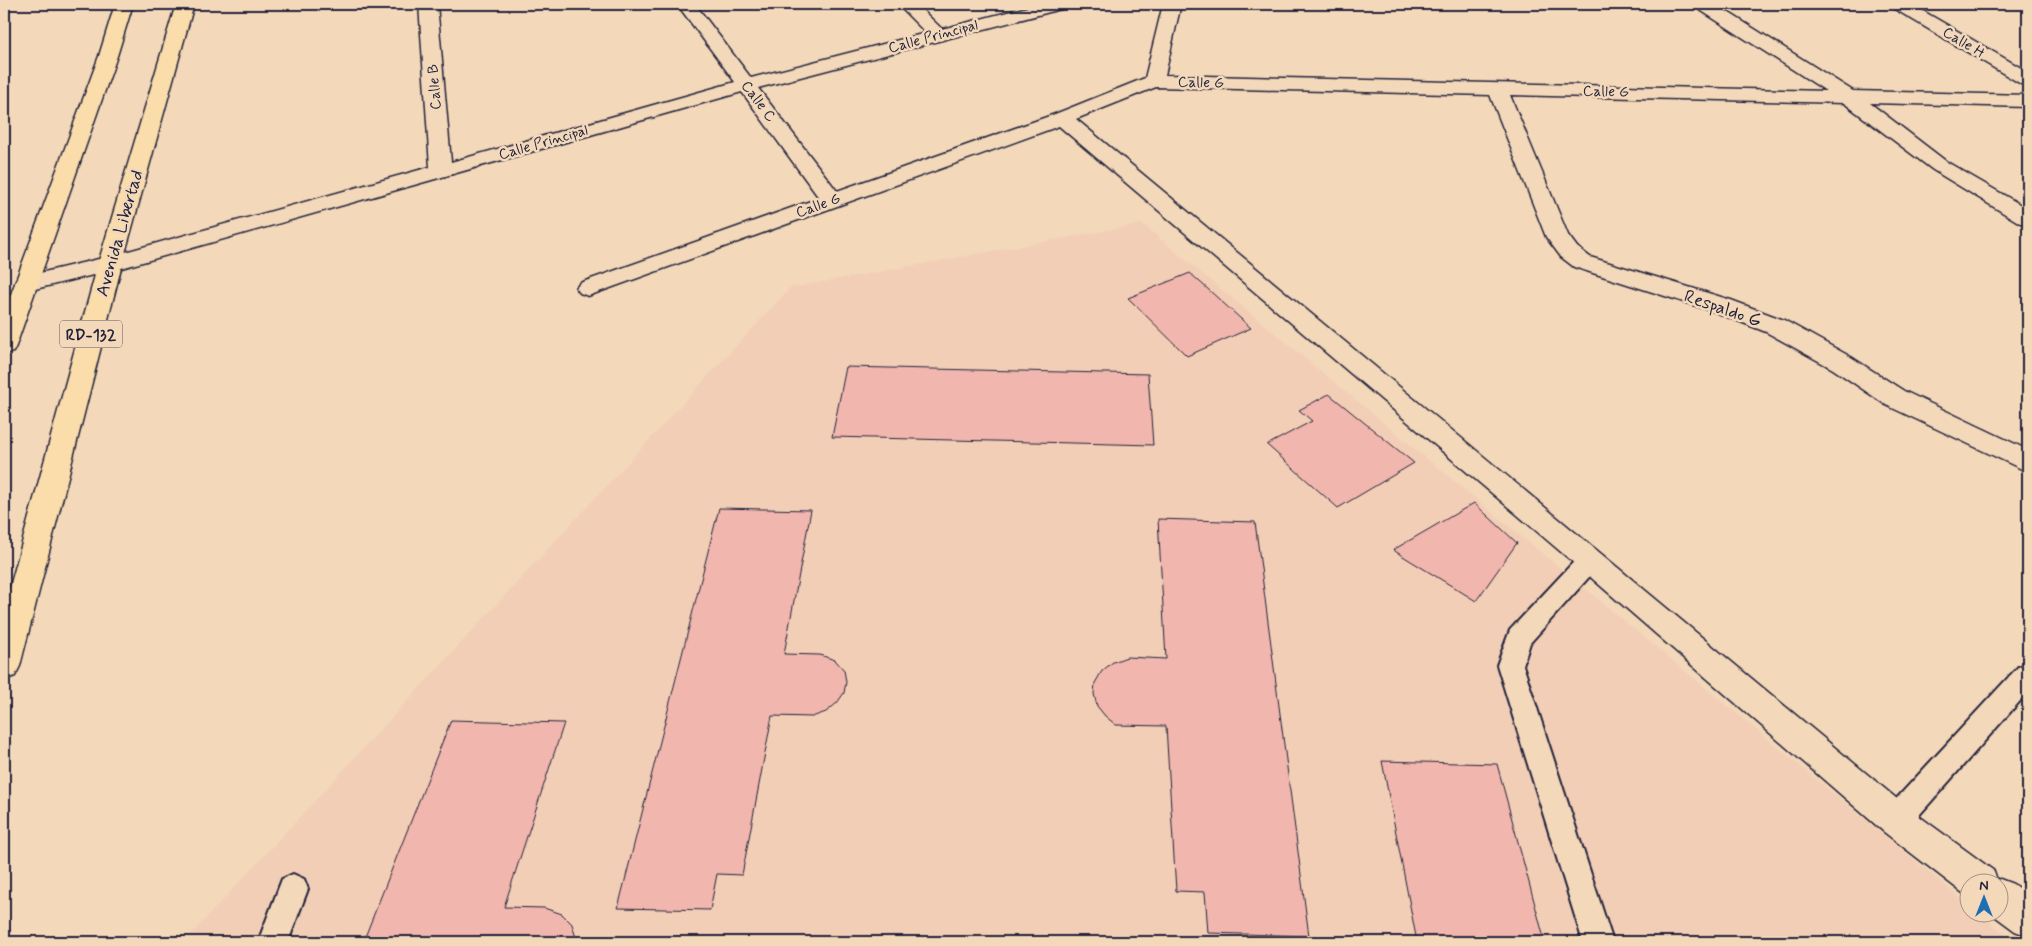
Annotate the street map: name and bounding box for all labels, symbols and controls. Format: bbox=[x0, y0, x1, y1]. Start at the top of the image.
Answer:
street label: Calle Principal bbox=[886, 15, 980, 59]
street label: Calle H bbox=[1939, 22, 1989, 63]
street label: Calle B bbox=[423, 63, 447, 110]
street label: Calle G bbox=[1178, 73, 1224, 93]
street label: Calle C bbox=[736, 77, 781, 127]
street label: Calle G bbox=[1583, 82, 1629, 102]
street label: Calle Principal bbox=[496, 121, 590, 165]
street label: Avenida Libertad bbox=[90, 167, 149, 299]
street label: Calle G bbox=[793, 189, 844, 223]
street label: Respaldo G bbox=[1681, 285, 1765, 333]
road number: RD-132 bbox=[60, 320, 122, 348]
north arrow bbox=[1960, 874, 2010, 924]
text: N bbox=[1979, 877, 1989, 895]

